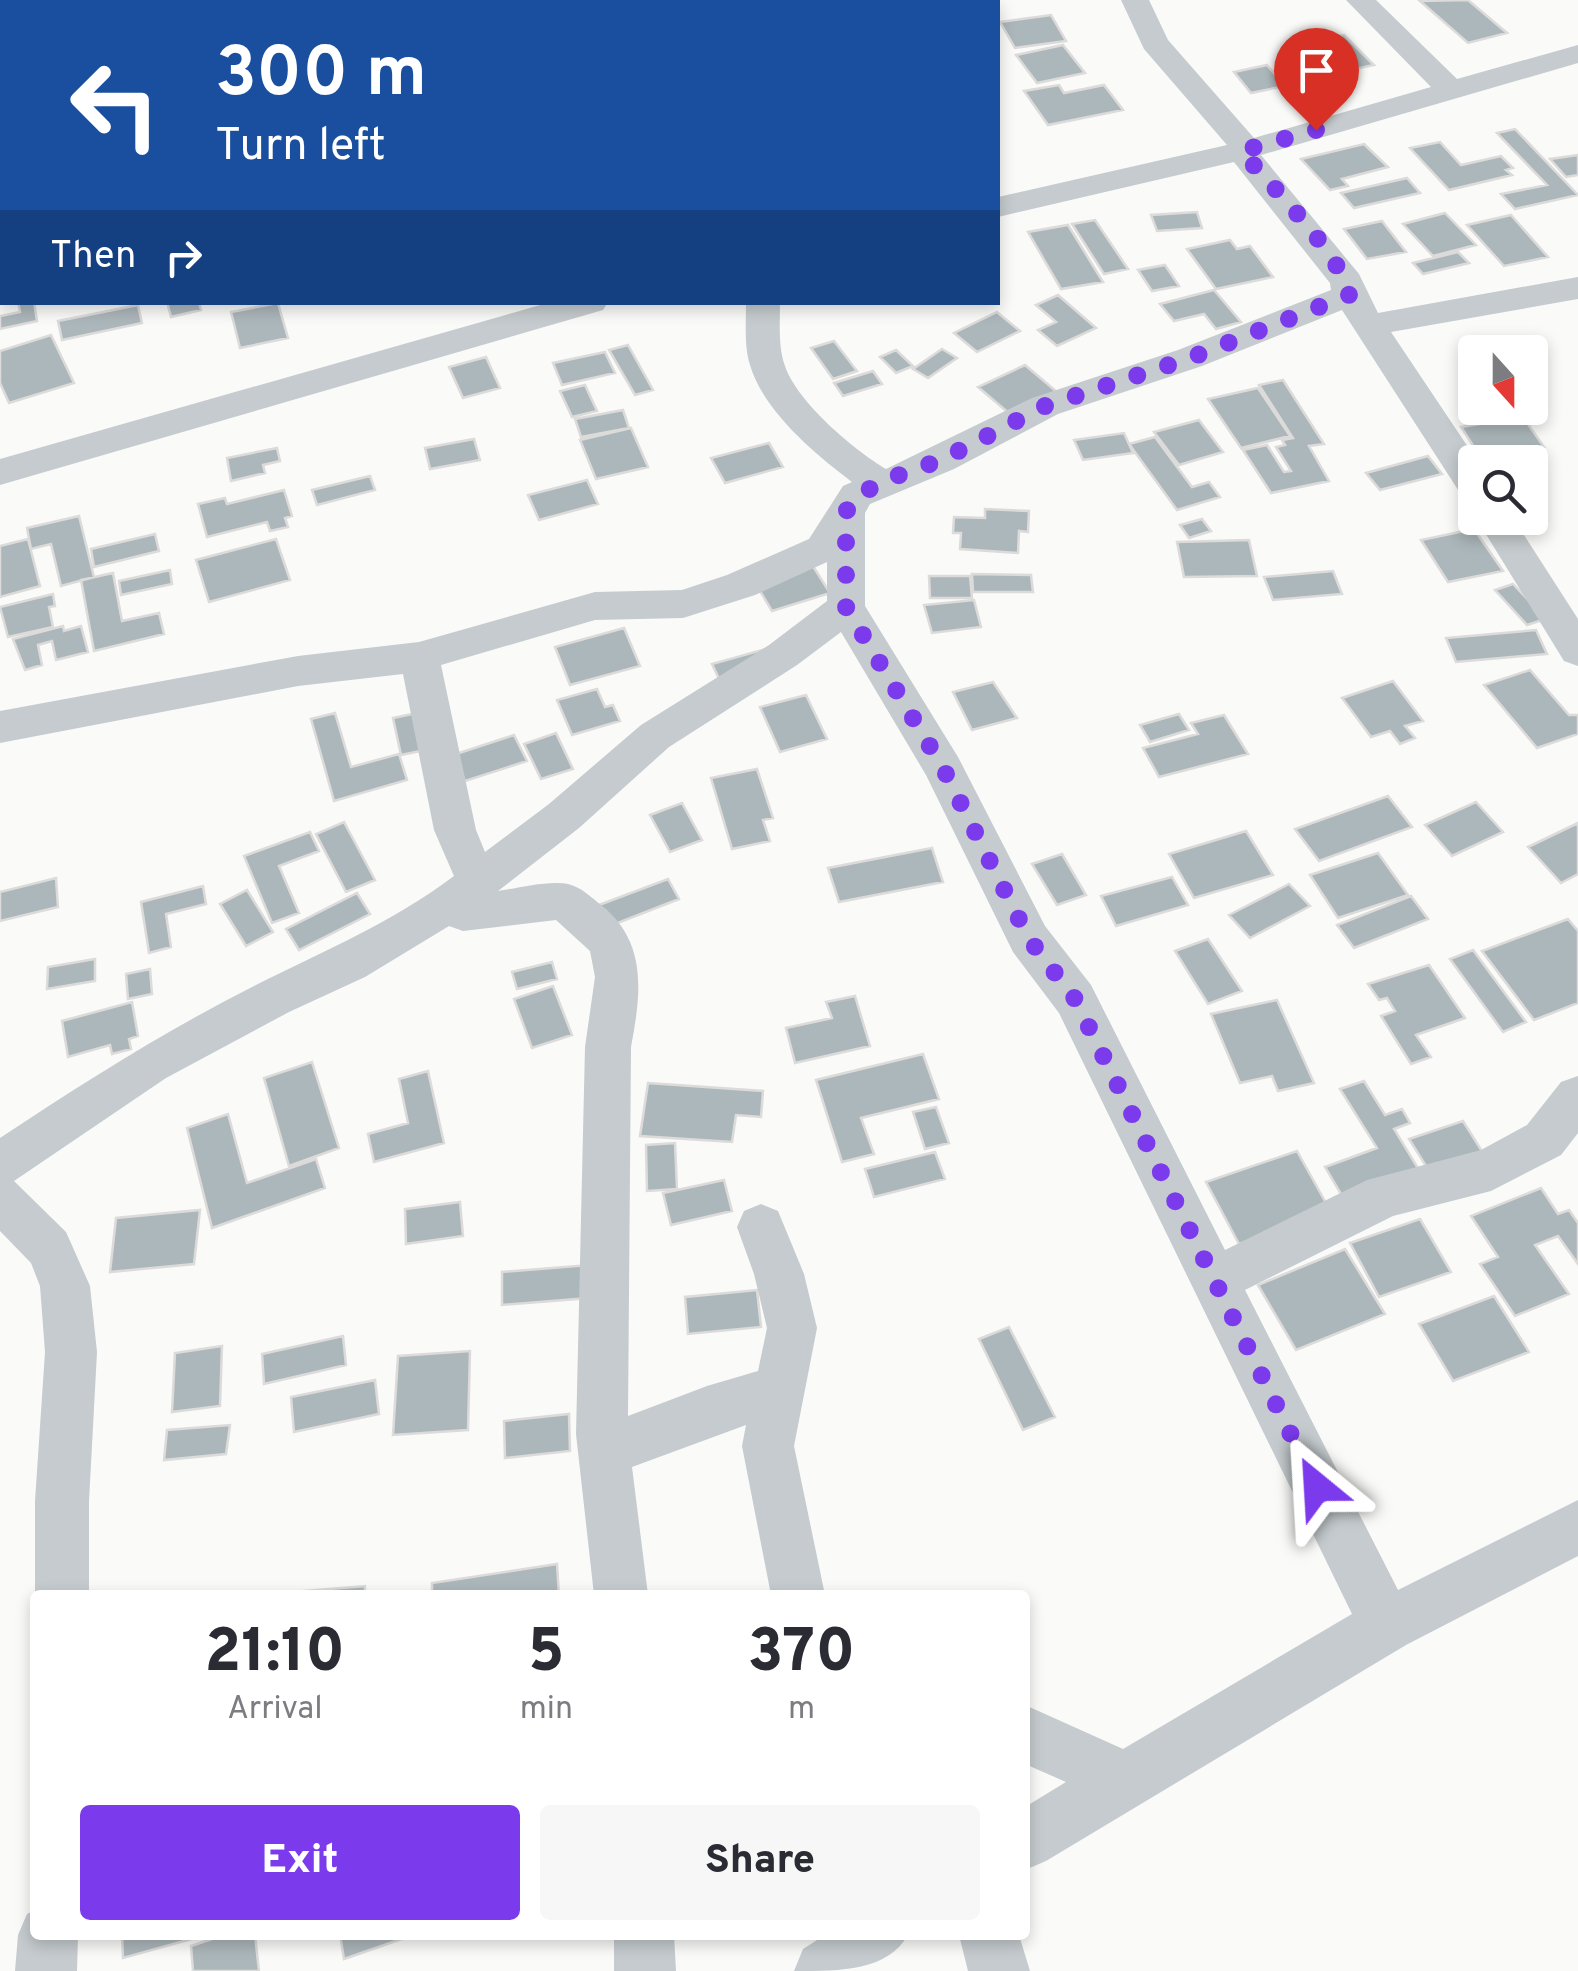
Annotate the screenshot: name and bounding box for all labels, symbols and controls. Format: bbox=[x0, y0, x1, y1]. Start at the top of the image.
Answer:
pin bbox=[1274, 28, 1359, 131]
text: 300 m bbox=[215, 32, 427, 121]
icon: left bbox=[50, 40, 180, 170]
icon: arrive bbox=[1289, 43, 1344, 98]
text: Turn left bbox=[215, 119, 386, 176]
icon: right bbox=[156, 230, 211, 285]
text: Then bbox=[50, 233, 136, 282]
north arrow bbox=[1458, 335, 1548, 425]
map controls bbox=[1458, 335, 1548, 535]
button: search bbox=[1458, 445, 1548, 535]
position arrow bbox=[1265, 1435, 1369, 1539]
text: 21:10 bbox=[205, 1617, 345, 1693]
text: 5 bbox=[528, 1617, 565, 1693]
text: 370 bbox=[748, 1617, 855, 1693]
text: Arrival bbox=[227, 1690, 323, 1730]
text: min bbox=[520, 1690, 573, 1730]
text: m bbox=[788, 1690, 815, 1730]
button: Exit bbox=[80, 1805, 520, 1920]
button: Share bbox=[540, 1805, 980, 1920]

